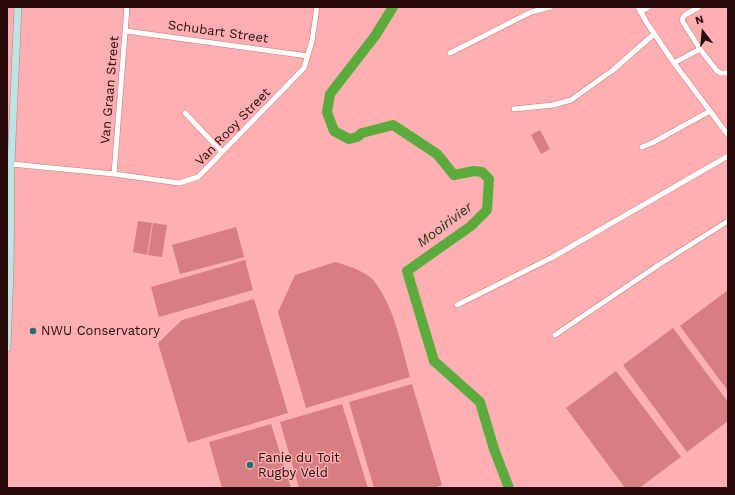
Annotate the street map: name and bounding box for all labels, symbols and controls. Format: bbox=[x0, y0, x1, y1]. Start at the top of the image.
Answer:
north arrow bbox=[683, 12, 723, 52]
text: N bbox=[694, 13, 705, 27]
street label: Schubart Street bbox=[167, 17, 269, 47]
street label: Van Graan Street bbox=[98, 35, 122, 145]
street label: Van Rooy Street bbox=[192, 85, 274, 169]
water label: Mooirivier bbox=[414, 199, 476, 251]
place label: NWU Conservatory bbox=[41, 323, 160, 339]
marker: NWU Conservatory bbox=[28, 326, 38, 336]
place label: Fanie du Toit Rugby Veld bbox=[258, 450, 340, 481]
marker: Fanie du Toit Rugby Veld bbox=[245, 460, 255, 470]

